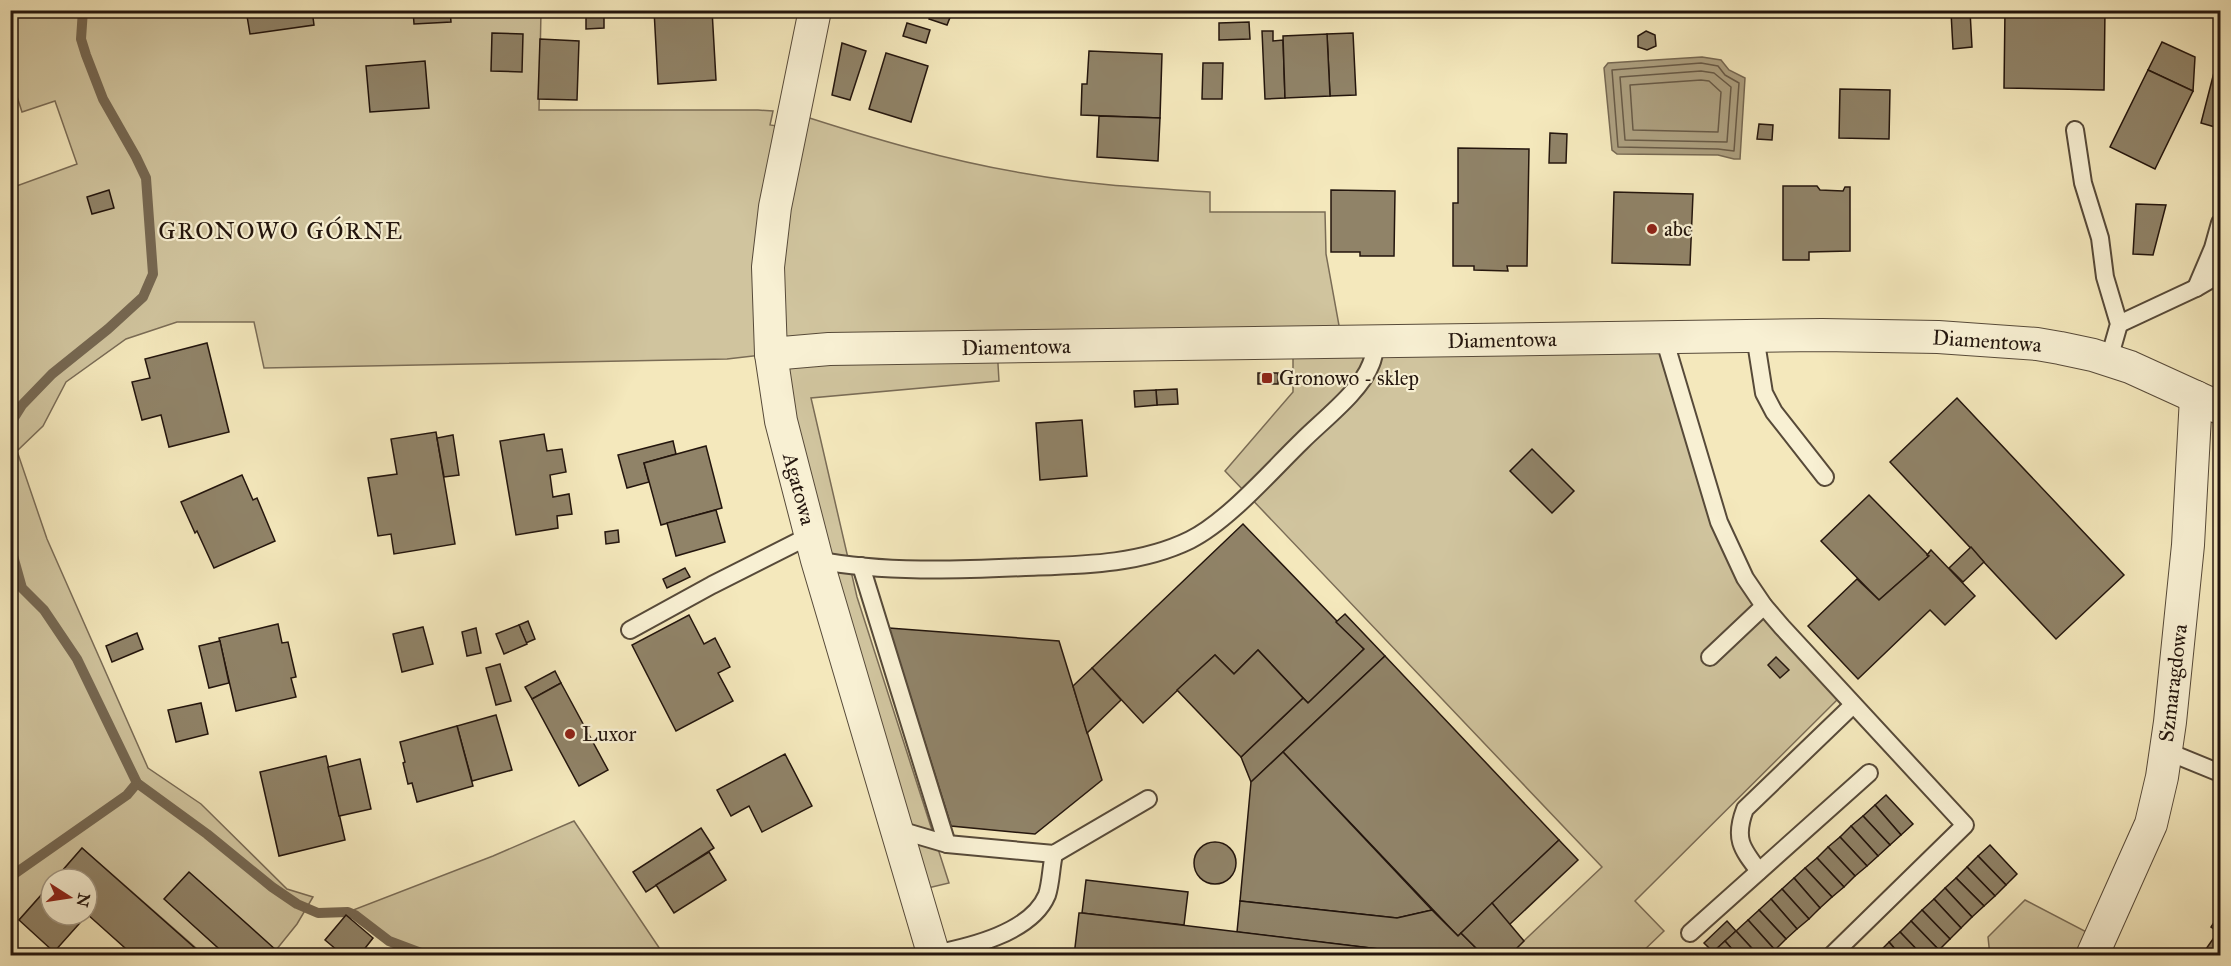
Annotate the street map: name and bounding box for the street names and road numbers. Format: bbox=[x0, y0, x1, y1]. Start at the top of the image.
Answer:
street label: Diamentowa bbox=[1931, 324, 2043, 358]
street label: Diamentowa bbox=[1447, 326, 1557, 354]
street label: Diamentowa bbox=[961, 333, 1071, 361]
street label: Agatowa bbox=[777, 449, 821, 528]
street label: Szmaragdowa bbox=[2153, 622, 2193, 743]

